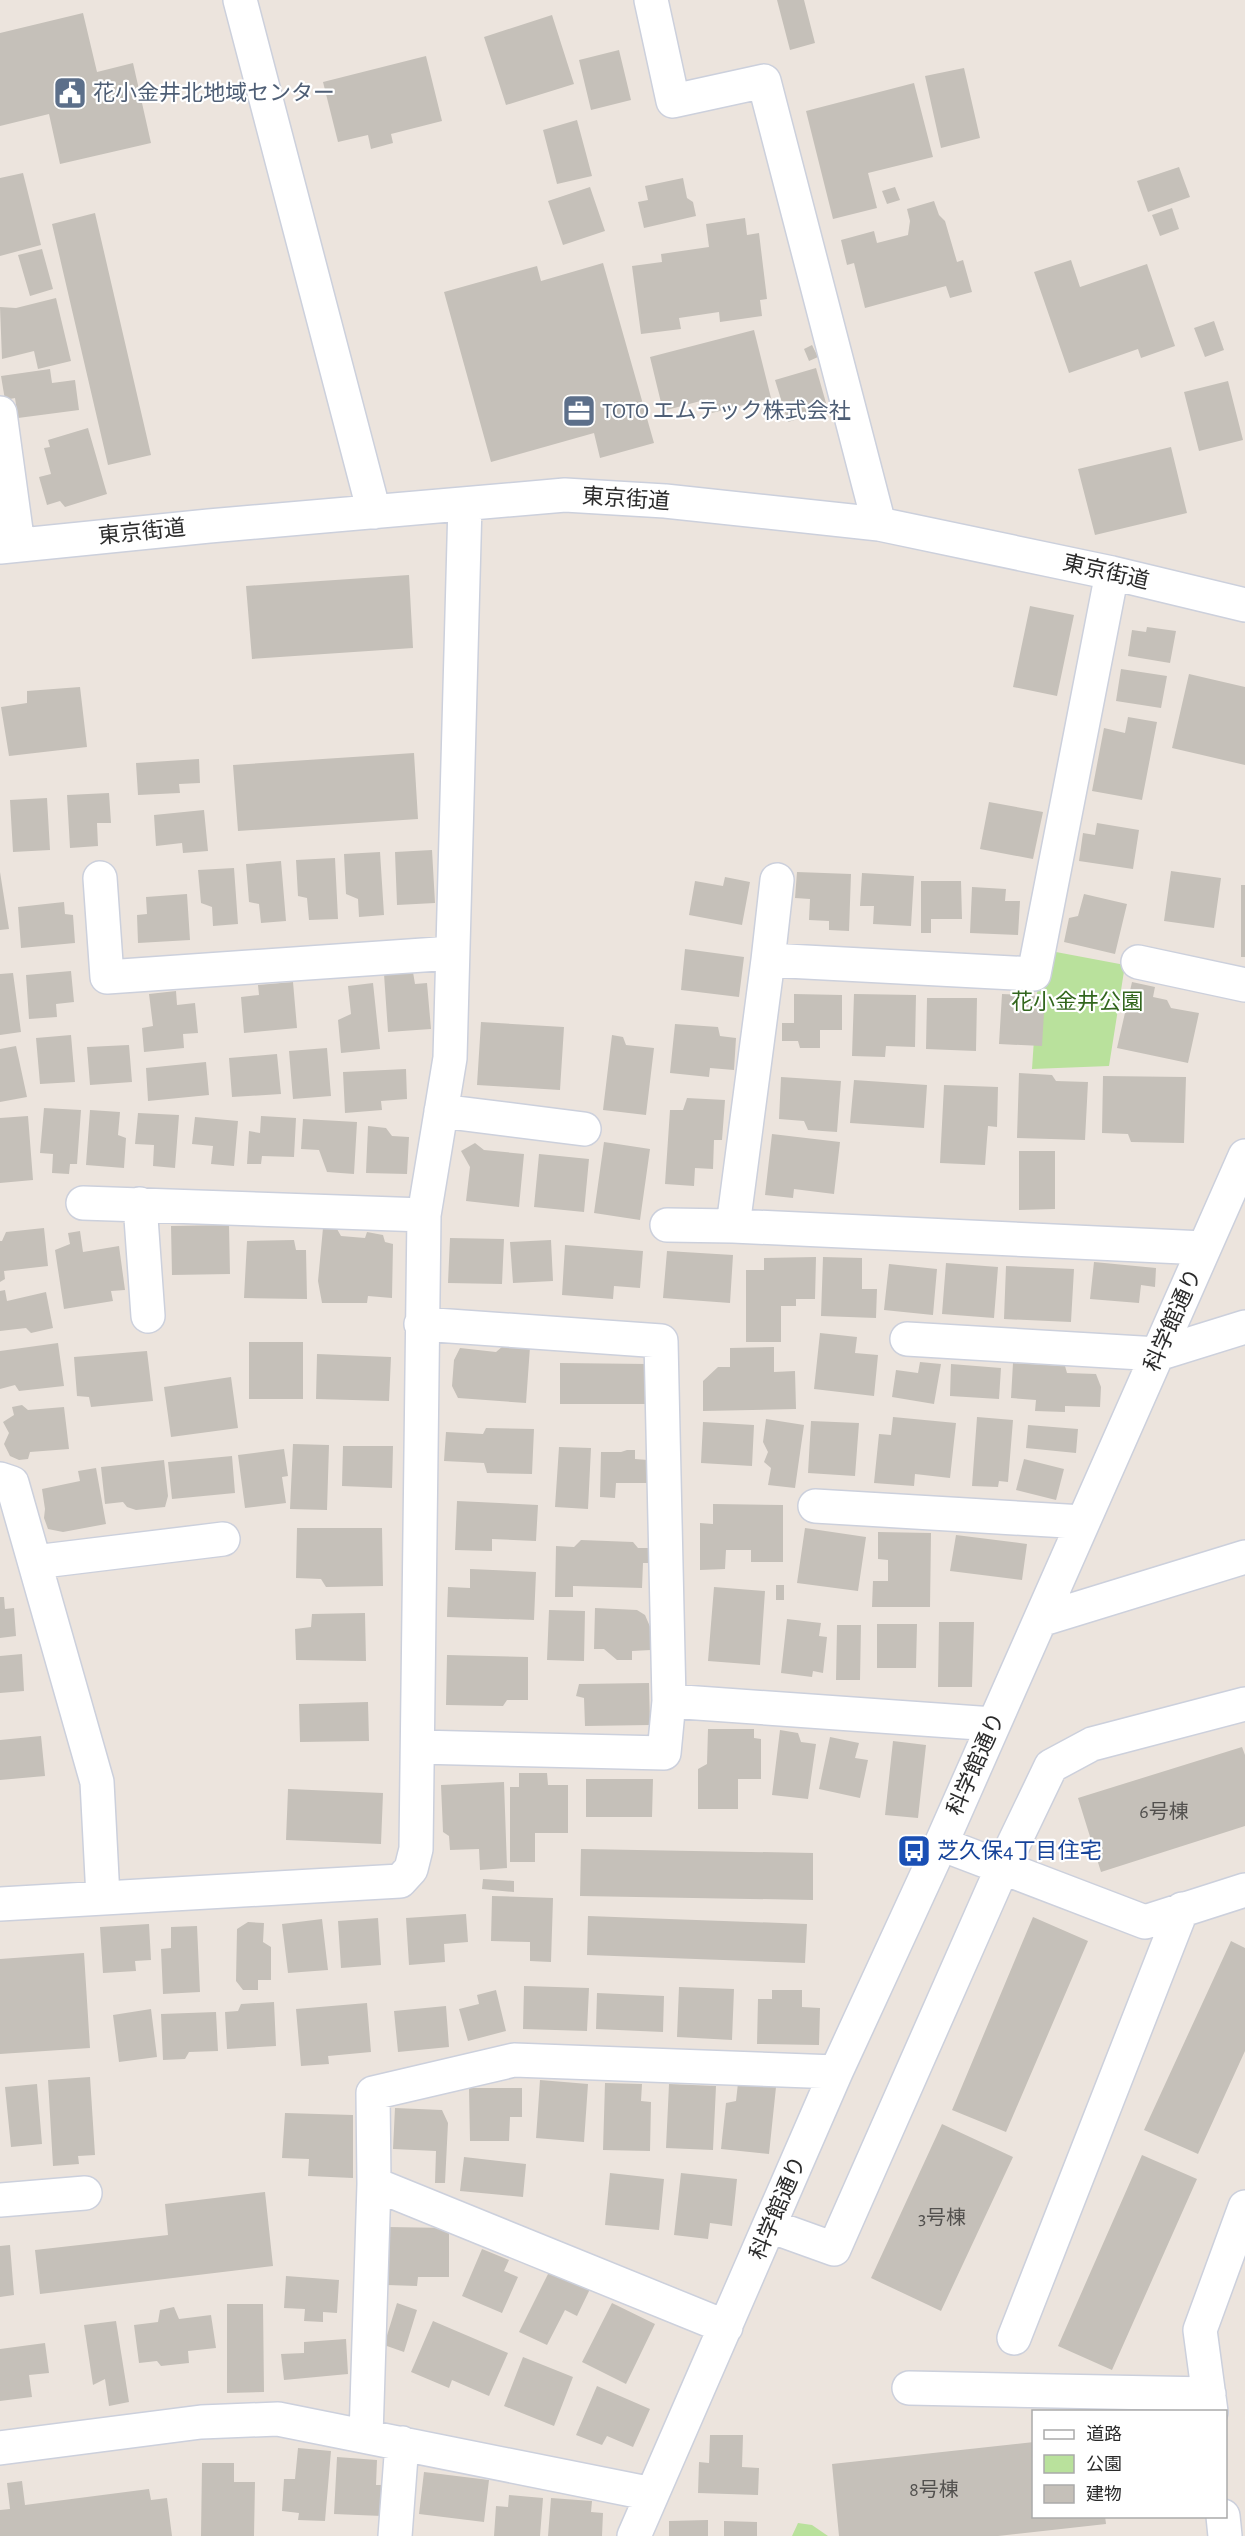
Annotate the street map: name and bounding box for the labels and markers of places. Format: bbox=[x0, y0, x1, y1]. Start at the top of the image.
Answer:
public building icon: 花小金井北地域センター bbox=[52, 75, 88, 111]
place label: 花小金井北地域センター bbox=[93, 81, 335, 104]
office icon: TOTO エムテック株式会社 bbox=[561, 393, 597, 429]
place label: TOTO エムテック株式会社 bbox=[602, 399, 851, 422]
bus stop icon: 芝久保4丁目住宅 bbox=[896, 1833, 932, 1869]
place label: 芝久保4丁目住宅 bbox=[937, 1839, 1102, 1862]

